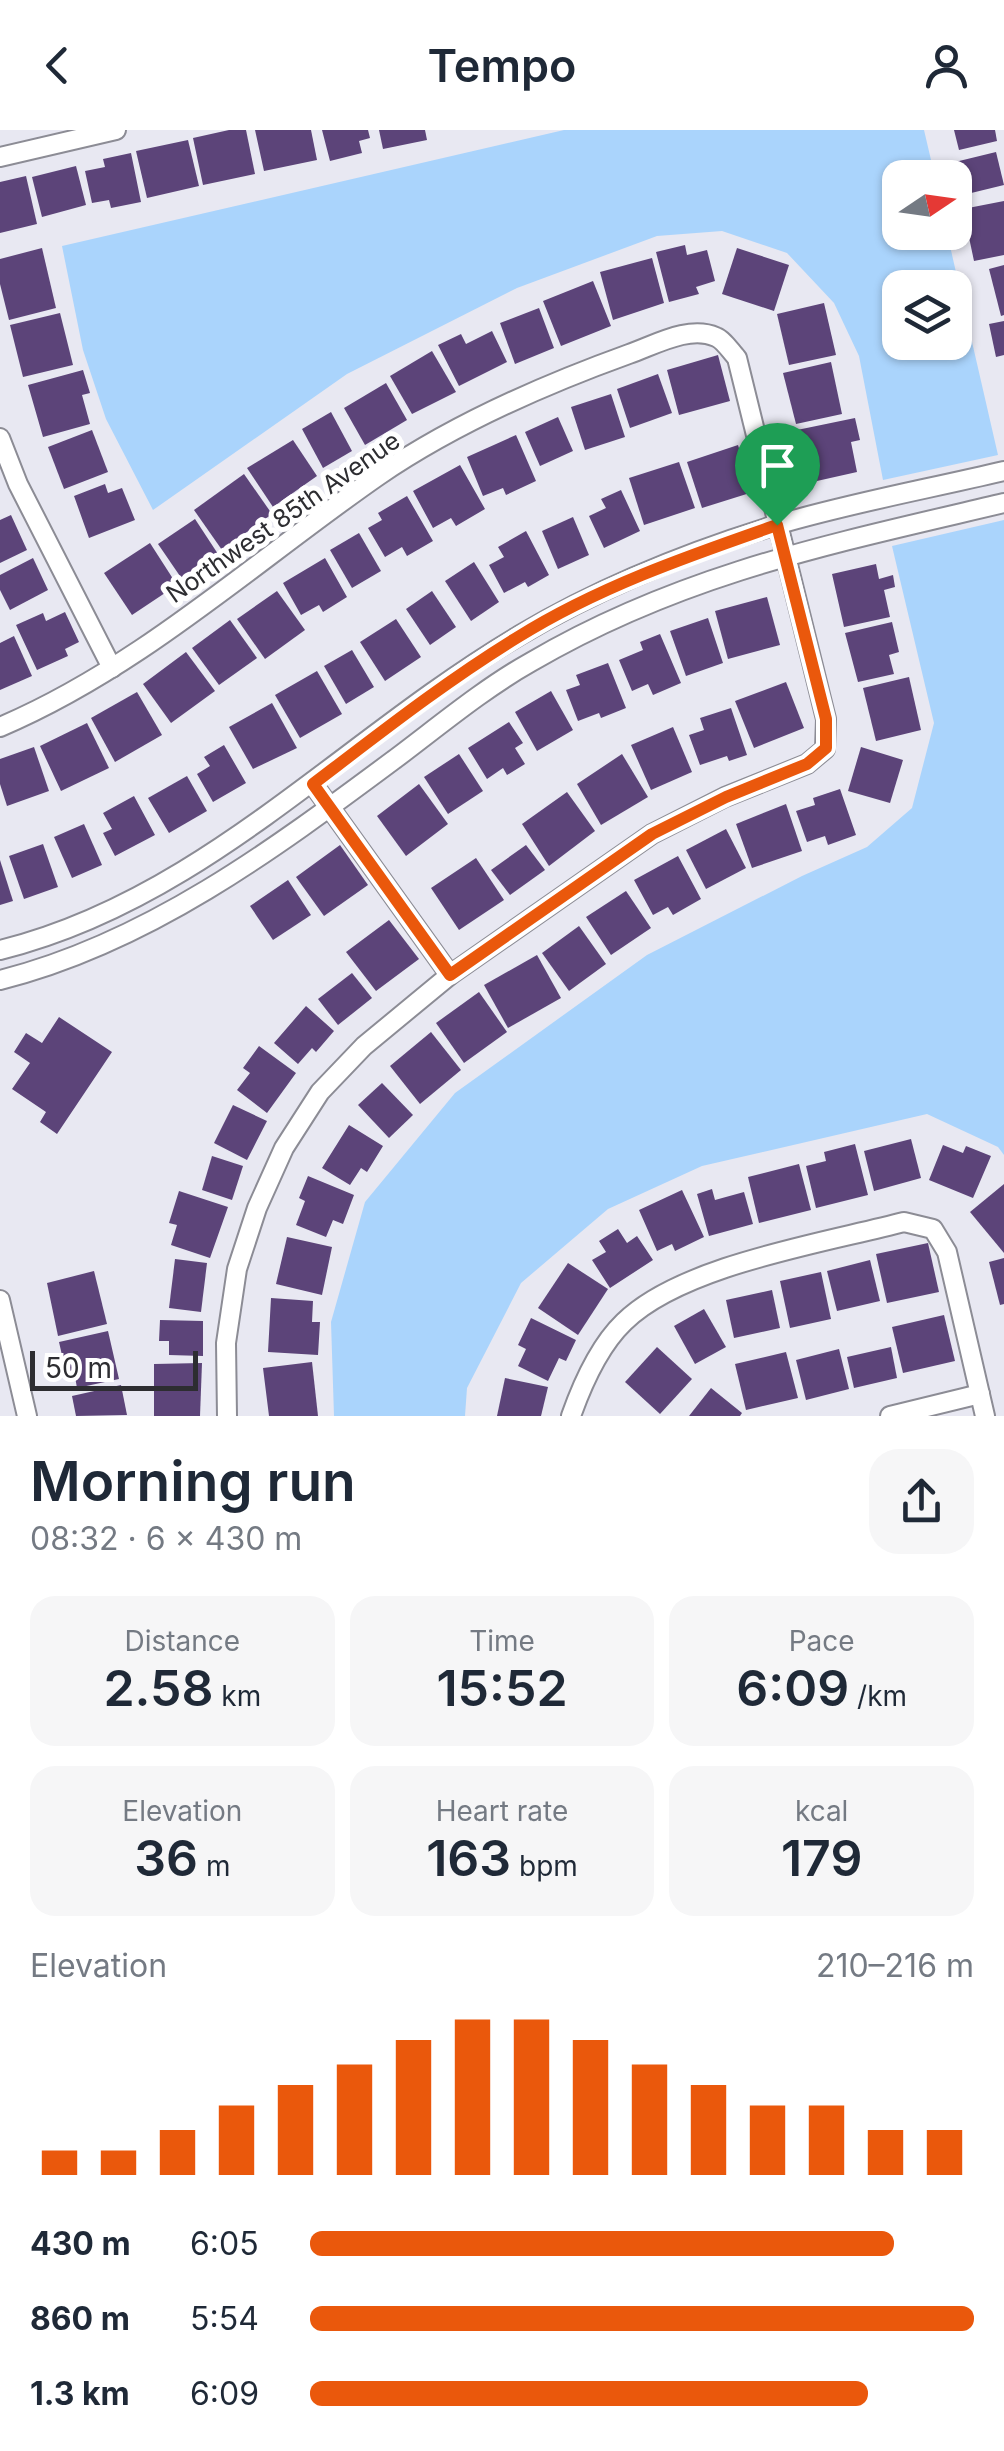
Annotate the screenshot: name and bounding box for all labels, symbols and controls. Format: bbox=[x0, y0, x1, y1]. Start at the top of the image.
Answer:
icon: back bbox=[30, 38, 85, 93]
text: Tempo bbox=[428, 38, 576, 93]
icon: person bbox=[919, 38, 974, 93]
north arrow bbox=[882, 160, 972, 250]
map controls bbox=[882, 160, 972, 360]
button: layers bbox=[882, 270, 972, 360]
pin bbox=[735, 423, 820, 526]
street label: Northwest 85th Avenue bbox=[161, 425, 405, 609]
icon: arrive bbox=[750, 438, 805, 493]
scale bar bbox=[30, 1346, 198, 1390]
text: 50 m bbox=[45, 1351, 112, 1385]
text: Morning run bbox=[30, 1448, 356, 1514]
button: share bbox=[869, 1449, 974, 1554]
text: 08:32 · 6 × 430 m bbox=[30, 1519, 302, 1558]
text: Distance bbox=[125, 1624, 240, 1658]
text: Time bbox=[469, 1624, 535, 1658]
text: Pace bbox=[789, 1624, 855, 1658]
text: 2.58 bbox=[103, 1658, 213, 1718]
text: 15:52 bbox=[436, 1658, 568, 1718]
text: 6:09 bbox=[736, 1658, 849, 1718]
text: km bbox=[213, 1679, 261, 1713]
text: /km bbox=[849, 1679, 907, 1713]
text: Elevation bbox=[122, 1794, 242, 1828]
text: Heart rate bbox=[436, 1794, 568, 1828]
text: kcal bbox=[795, 1794, 848, 1828]
text: 36 bbox=[134, 1828, 198, 1888]
text: 163 bbox=[426, 1828, 511, 1888]
text: 179 bbox=[781, 1828, 862, 1888]
text: m bbox=[198, 1849, 230, 1883]
text: bpm bbox=[511, 1849, 578, 1883]
text: Elevation bbox=[30, 1946, 167, 1985]
text: 210–216 m bbox=[816, 1946, 974, 1985]
text: 430 m bbox=[30, 2224, 131, 2263]
text: 6:05 bbox=[190, 2224, 259, 2263]
text: 860 m bbox=[30, 2299, 130, 2338]
text: 5:54 bbox=[190, 2299, 259, 2338]
text: 1.3 km bbox=[30, 2374, 130, 2413]
text: 6:09 bbox=[190, 2374, 259, 2413]

